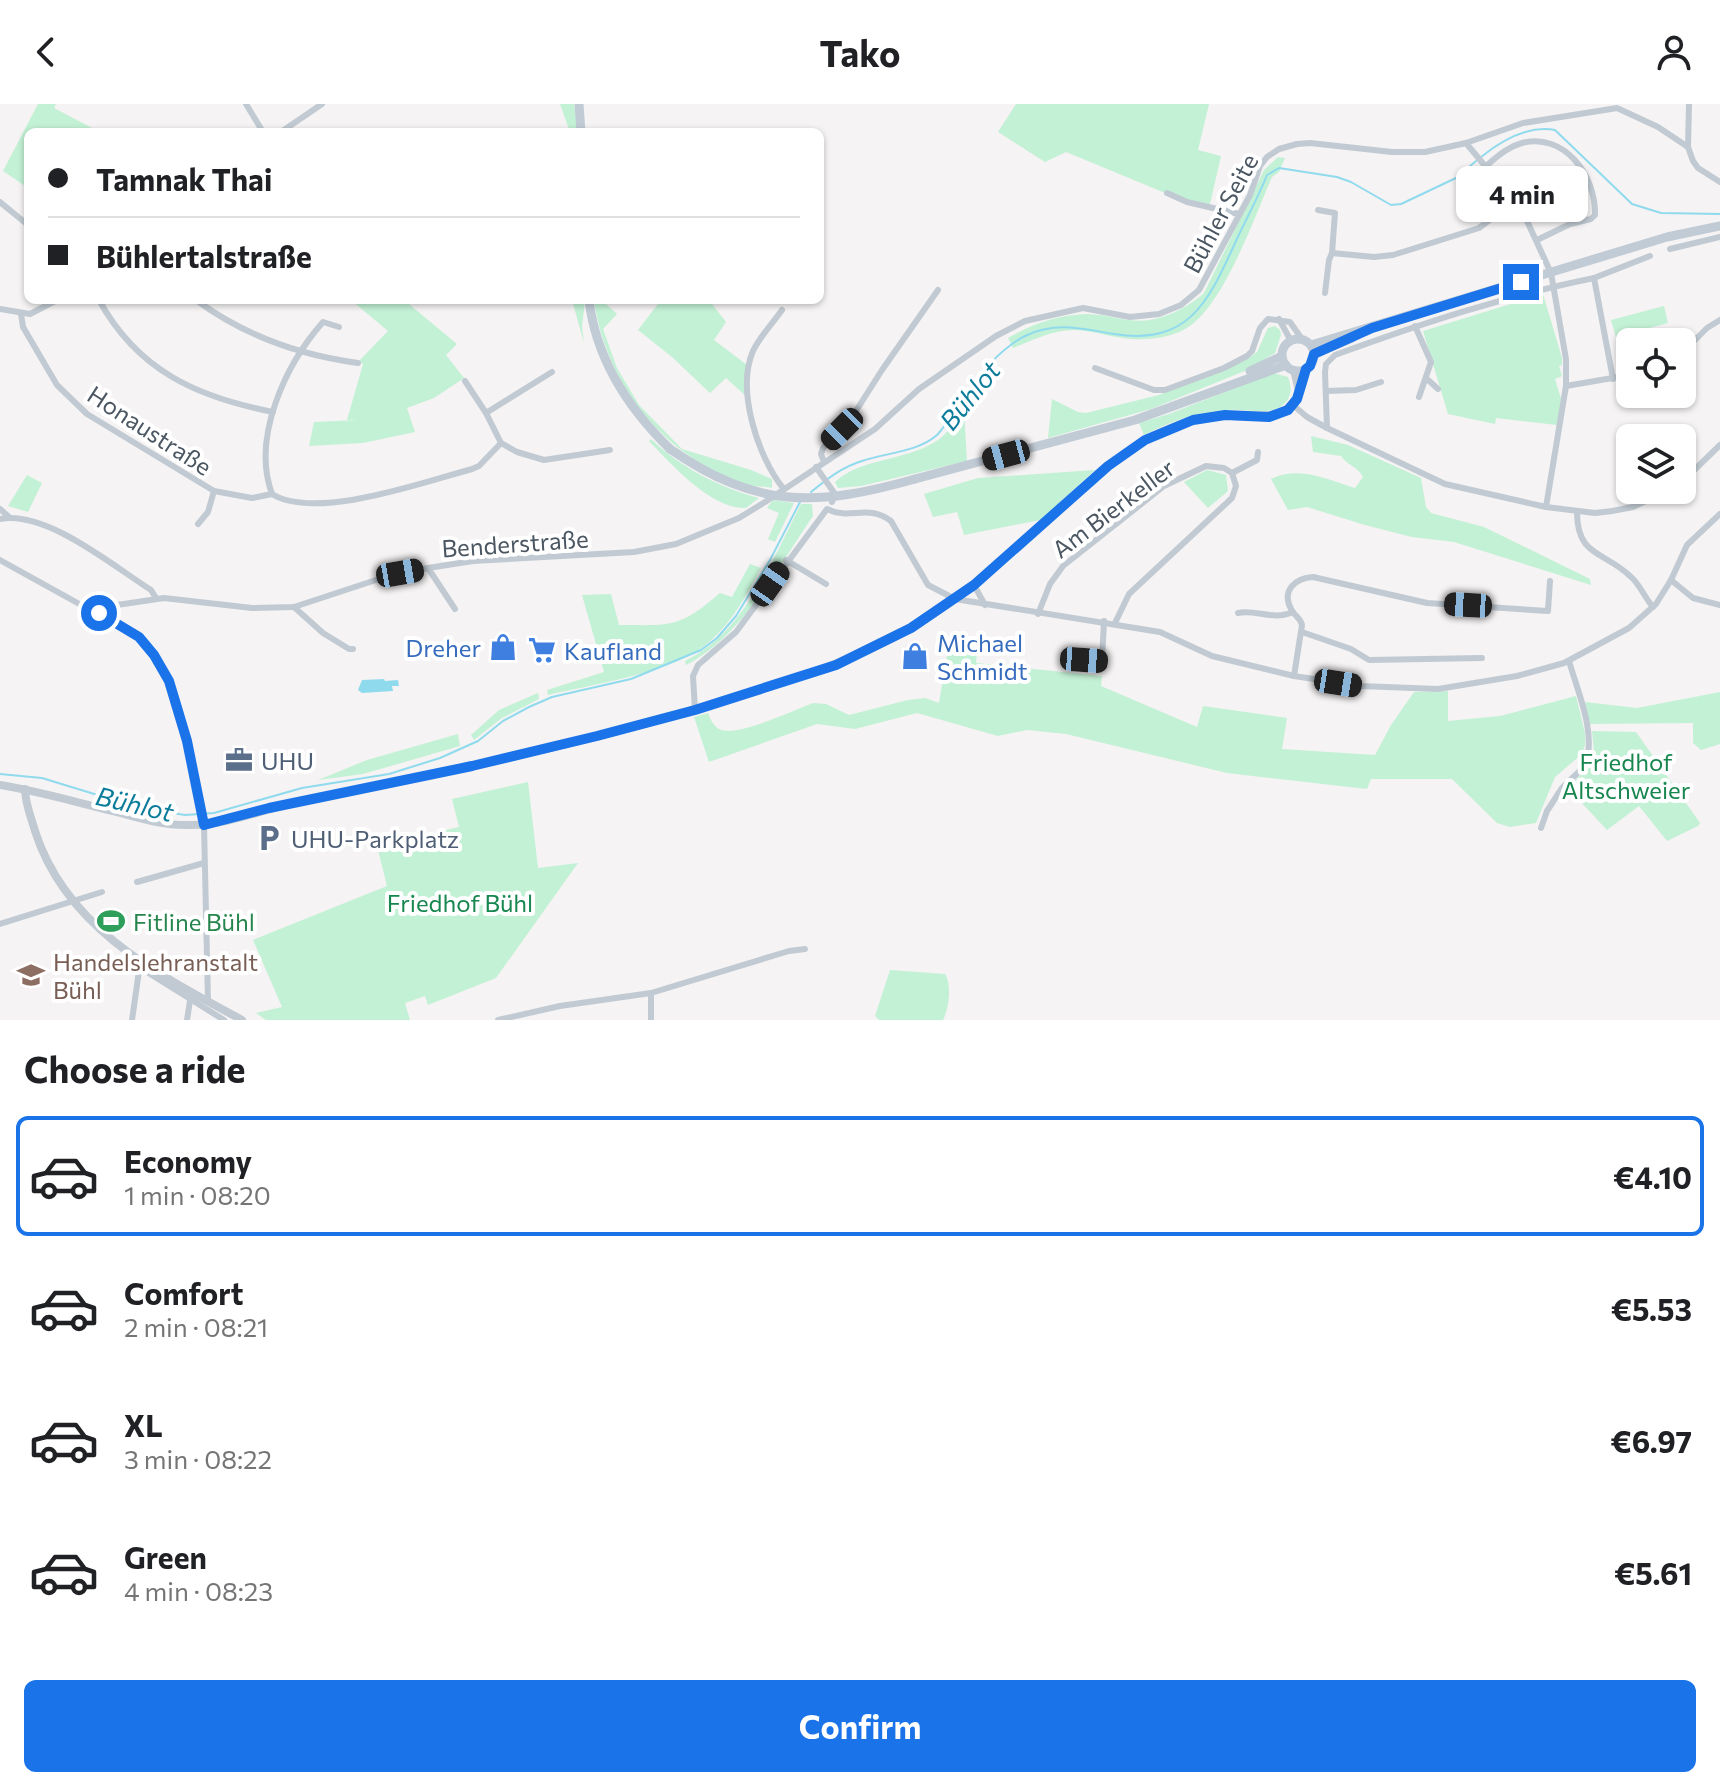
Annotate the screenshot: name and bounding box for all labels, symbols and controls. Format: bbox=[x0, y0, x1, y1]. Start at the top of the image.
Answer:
icon: back bbox=[24, 30, 68, 74]
text: Tako bbox=[820, 30, 900, 74]
icon: person bbox=[1652, 30, 1696, 74]
street label: Bühler Seite bbox=[1176, 148, 1264, 278]
text: Tamnak Thai bbox=[96, 160, 272, 197]
callout: 4 min bbox=[1455, 166, 1587, 222]
text: 4 min bbox=[1489, 178, 1555, 209]
text: Bühlertalstraße bbox=[96, 237, 312, 274]
route end bbox=[1503, 264, 1539, 300]
map controls bbox=[1616, 328, 1696, 504]
button: locate bbox=[1616, 328, 1696, 408]
water label: Bühlot bbox=[932, 354, 1007, 435]
street label: Honaustraße bbox=[83, 379, 217, 481]
car bbox=[817, 404, 867, 454]
button: layers bbox=[1616, 424, 1696, 504]
car bbox=[980, 437, 1032, 473]
street label: Am Bierkeller bbox=[1046, 452, 1180, 563]
street label: Benderstraße bbox=[440, 523, 590, 563]
car bbox=[374, 557, 426, 589]
car bbox=[746, 557, 794, 611]
car bbox=[1443, 592, 1493, 618]
route start bbox=[81, 595, 117, 631]
place label: Michael Schmidt bbox=[937, 628, 1028, 685]
shop icon: Dreher bbox=[488, 632, 518, 662]
place label: Dreher bbox=[405, 633, 481, 662]
supermarket icon: Kaufland bbox=[527, 635, 557, 665]
place label: Kaufland bbox=[564, 636, 662, 665]
shop icon: Michael Schmidt bbox=[900, 641, 930, 671]
car bbox=[1059, 646, 1109, 674]
car bbox=[1312, 667, 1364, 699]
office icon: UHU bbox=[224, 745, 254, 775]
place label: UHU bbox=[261, 746, 314, 775]
park label: Friedhof Altschweier bbox=[1562, 747, 1691, 804]
water label: Bühlot bbox=[93, 779, 178, 827]
parking icon: UHU-Parkplatz bbox=[254, 823, 284, 853]
place label: UHU-Parkplatz bbox=[291, 824, 459, 853]
park label: Friedhof Bühl bbox=[387, 888, 533, 917]
sports icon: Fitline Bühl bbox=[96, 906, 126, 936]
place label: Fitline Bühl bbox=[133, 907, 255, 936]
place label: Handelslehranstalt Bühl bbox=[53, 947, 258, 1004]
school or university icon: Handelslehranstalt Bühl bbox=[16, 960, 46, 990]
text: Choose a ride bbox=[24, 1046, 245, 1090]
icon: car bbox=[28, 1140, 100, 1212]
text: Economy bbox=[124, 1142, 252, 1179]
text: €4.10 bbox=[1613, 1158, 1692, 1195]
text: 1 min · 08:20 bbox=[124, 1179, 271, 1210]
icon: car bbox=[28, 1272, 100, 1344]
text: Comfort bbox=[124, 1274, 243, 1311]
text: €5.53 bbox=[1611, 1290, 1692, 1327]
text: 2 min · 08:21 bbox=[124, 1311, 268, 1342]
icon: car bbox=[28, 1404, 100, 1476]
text: XL bbox=[124, 1406, 163, 1443]
text: €6.97 bbox=[1611, 1422, 1692, 1459]
text: 3 min · 08:22 bbox=[124, 1443, 272, 1474]
icon: car bbox=[28, 1536, 100, 1608]
text: Green bbox=[124, 1538, 207, 1575]
text: €5.61 bbox=[1614, 1554, 1692, 1591]
text: 4 min · 08:23 bbox=[124, 1575, 273, 1606]
button: Confirm bbox=[24, 1680, 1696, 1772]

